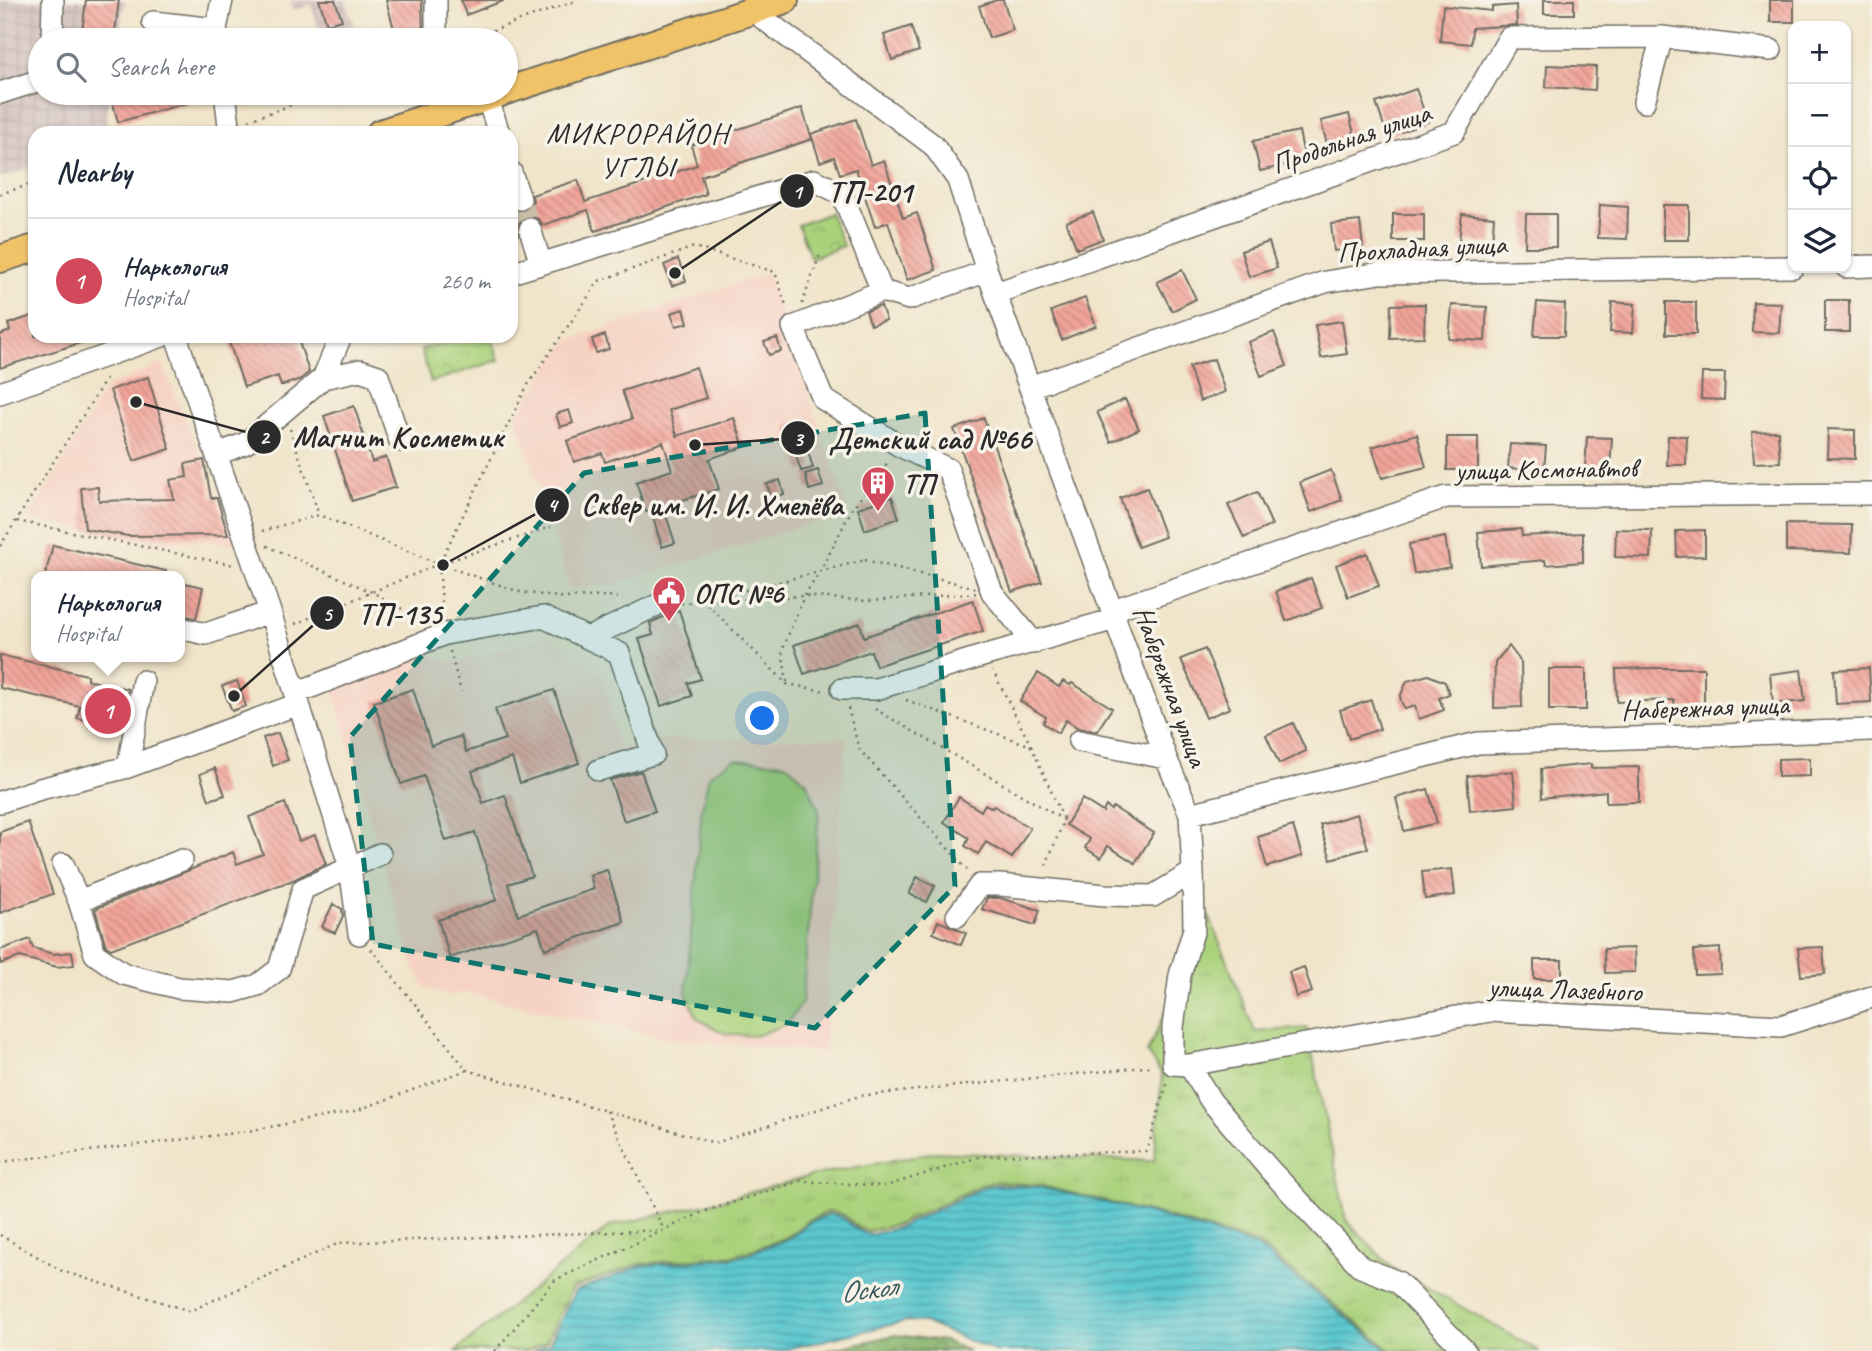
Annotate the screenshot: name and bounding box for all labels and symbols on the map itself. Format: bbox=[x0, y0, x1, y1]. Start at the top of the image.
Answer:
street label: Продольная улица bbox=[1267, 94, 1437, 182]
district label: МИКРОРАЙОН УГЛЫ bbox=[546, 114, 733, 186]
callout: ТП-201 bbox=[779, 166, 926, 217]
text: ТП-201 bbox=[828, 173, 915, 211]
text: 1 bbox=[792, 179, 804, 205]
street label: Прохладная улица bbox=[1337, 226, 1509, 270]
callout: Магнит Косметик bbox=[246, 411, 515, 462]
callout: Детский сад №66 bbox=[780, 413, 1046, 464]
text: Магнит Косметик bbox=[293, 418, 506, 456]
text: Детский сад №66 bbox=[829, 420, 1033, 458]
text: 2 bbox=[259, 424, 271, 450]
text: 3 bbox=[793, 426, 805, 452]
street label: улица Космонавтов bbox=[1453, 450, 1642, 488]
building icon: ТП bbox=[859, 464, 897, 513]
place label: ТП bbox=[903, 466, 939, 501]
callout: Сквер им. И. И. Хмелёва bbox=[534, 479, 855, 530]
text: Сквер им. И. И. Хмелёва bbox=[581, 486, 845, 524]
text: 4 bbox=[547, 492, 559, 518]
public building icon: ОПС №6 bbox=[650, 574, 688, 623]
place label: ОПС №6 bbox=[694, 576, 785, 611]
callout: ТП-135 bbox=[309, 588, 456, 639]
text: ТП-135 bbox=[358, 595, 445, 633]
text: 5 bbox=[322, 601, 333, 627]
street label: Набережная улица bbox=[1126, 601, 1217, 773]
pin: 1 bbox=[85, 685, 131, 737]
street label: Набережная улица bbox=[1620, 687, 1791, 727]
your location bbox=[745, 701, 779, 735]
street label: улица Лазебного bbox=[1486, 969, 1645, 1009]
water label: Оскол bbox=[838, 1266, 902, 1311]

